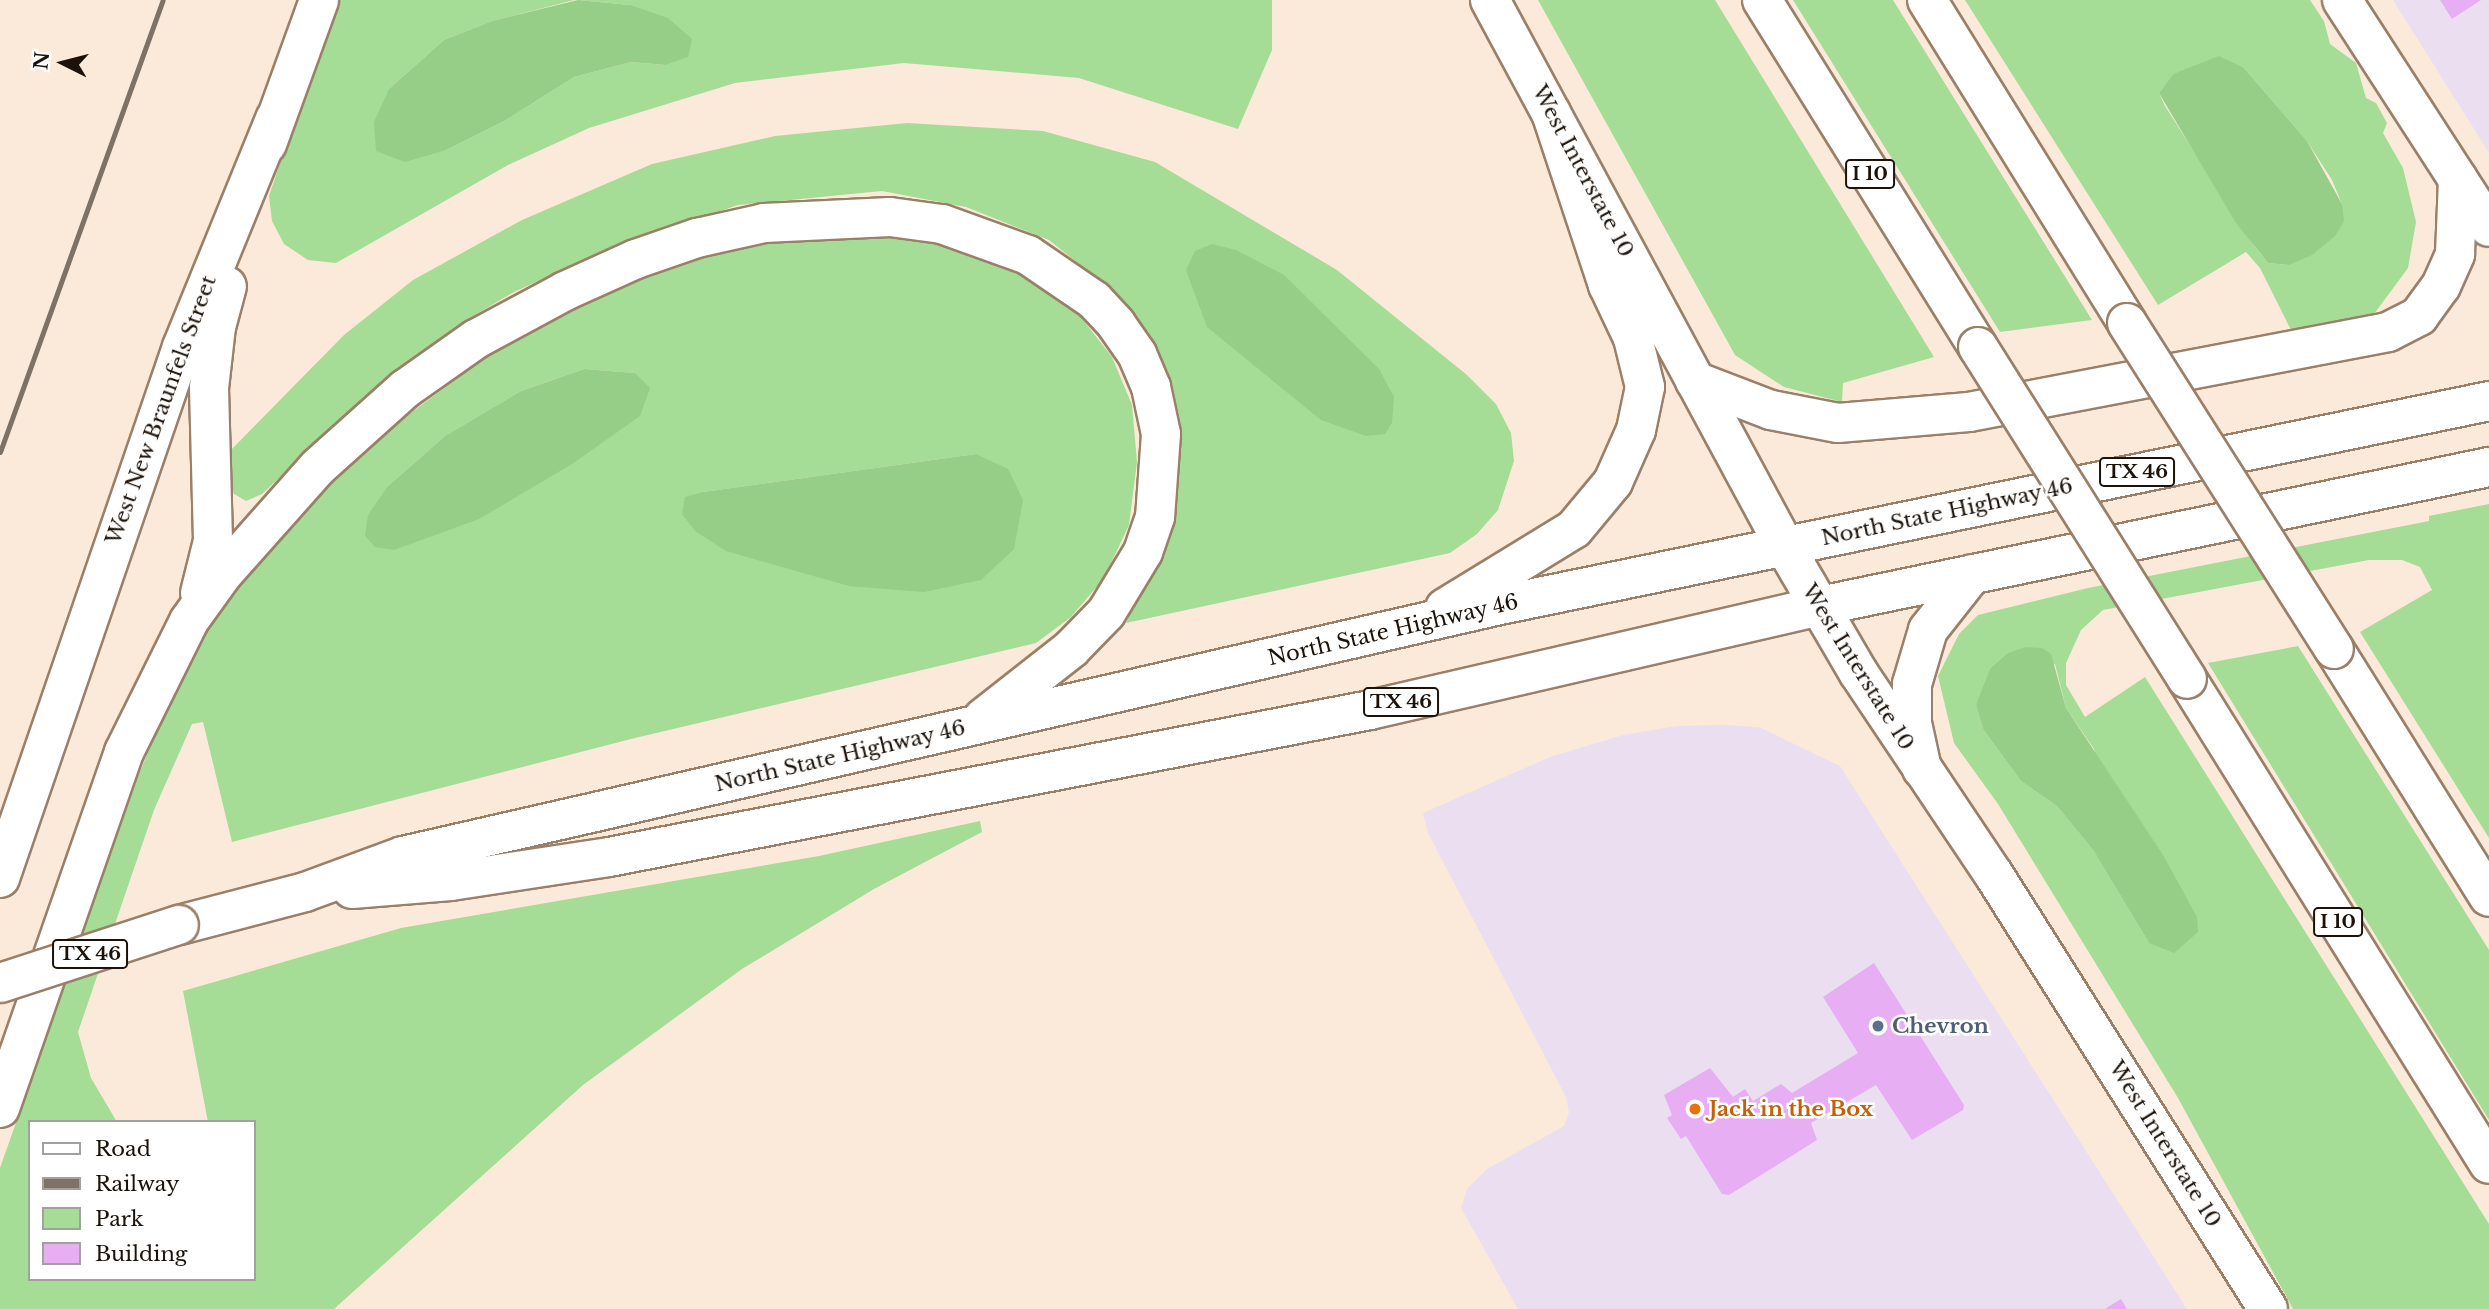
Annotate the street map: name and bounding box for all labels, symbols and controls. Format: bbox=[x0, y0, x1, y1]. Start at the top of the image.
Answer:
north arrow bbox=[28, 28, 98, 98]
text: N bbox=[29, 51, 54, 71]
street label: West Interstate 10 bbox=[1527, 81, 1639, 261]
road number: I 10 bbox=[1844, 158, 1896, 190]
street label: West New Braunfels Street bbox=[100, 272, 222, 548]
road number: TX 46 bbox=[2098, 457, 2176, 488]
street label: North State Highway 46 bbox=[1819, 473, 2075, 551]
street label: West Interstate 10 bbox=[1797, 579, 1919, 755]
street label: North State Highway 46 bbox=[1265, 589, 1521, 671]
road number: TX 46 bbox=[1362, 687, 1440, 718]
street label: North State Highway 46 bbox=[712, 715, 968, 797]
road number: I 10 bbox=[2312, 906, 2364, 938]
road number: TX 46 bbox=[52, 938, 128, 970]
place label: Chevron bbox=[1892, 1013, 1989, 1039]
marker: Chevron bbox=[1870, 1018, 1886, 1034]
street label: West Interstate 10 bbox=[2104, 1056, 2226, 1232]
place label: Jack in the Box bbox=[1709, 1096, 1873, 1122]
marker: Jack in the Box bbox=[1687, 1101, 1703, 1117]
legend bbox=[28, 1120, 256, 1281]
text: Road bbox=[95, 1136, 151, 1162]
text: Railway bbox=[95, 1171, 179, 1197]
text: Park bbox=[95, 1206, 144, 1232]
text: Building bbox=[95, 1241, 187, 1267]

